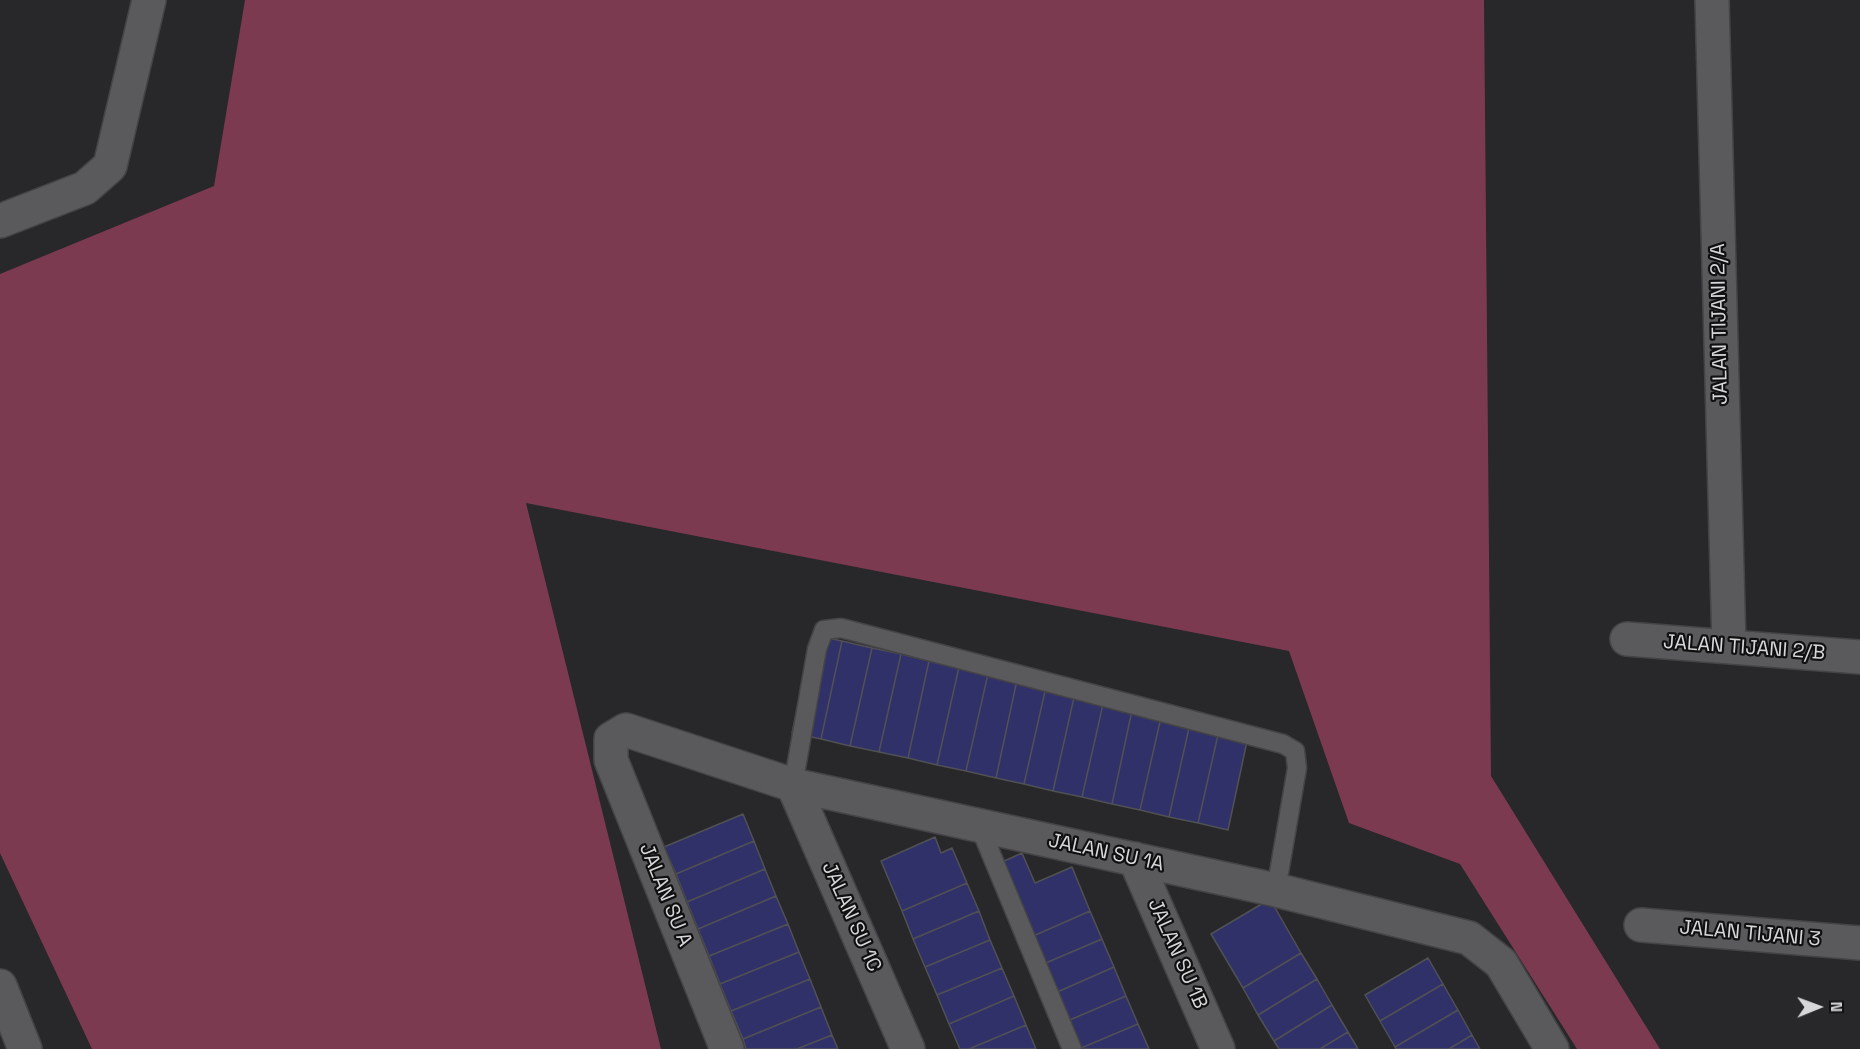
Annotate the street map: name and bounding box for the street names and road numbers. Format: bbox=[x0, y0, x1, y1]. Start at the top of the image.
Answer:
street label: JALAN TIJANI 2/A bbox=[1707, 243, 1733, 405]
street label: JALAN TIJANI 2/B bbox=[1662, 630, 1826, 666]
street label: JALAN SU 1A bbox=[1046, 829, 1166, 877]
street label: JALAN SU A bbox=[633, 840, 697, 950]
street label: JALAN SU 1C bbox=[816, 858, 886, 976]
street label: JALAN SU 1B bbox=[1142, 895, 1212, 1013]
street label: JALAN TIJANI 3 bbox=[1678, 916, 1822, 952]

